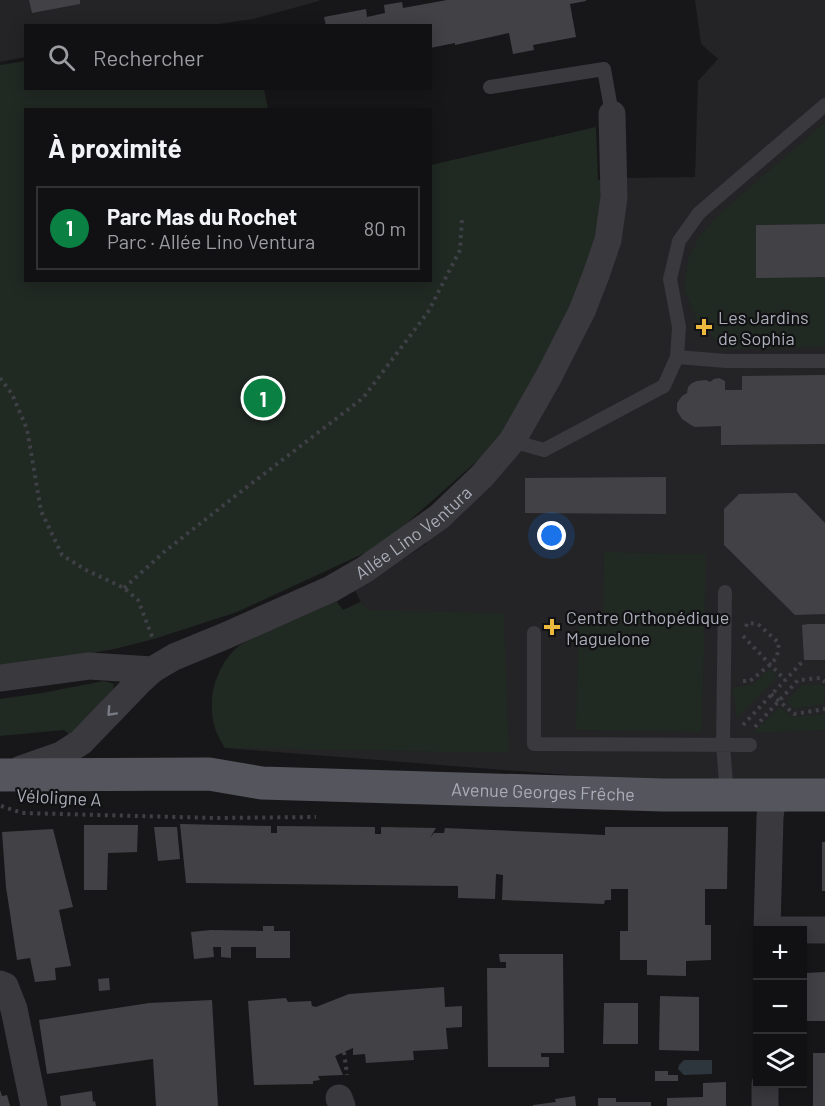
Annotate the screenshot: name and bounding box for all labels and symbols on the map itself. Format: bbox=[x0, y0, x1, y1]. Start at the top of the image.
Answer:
place label: Les Jardins de Sophia bbox=[718, 306, 809, 349]
marker: Les Jardins de Sophia bbox=[695, 318, 713, 336]
pin: 1 bbox=[244, 376, 282, 420]
street label: Allée Lino Ventura bbox=[351, 481, 476, 584]
your location bbox=[537, 521, 566, 550]
place label: Centre Orthopédique Maguelone bbox=[566, 606, 729, 649]
marker: Centre Orthopédique Maguelone bbox=[543, 618, 561, 636]
one-way arrow bbox=[107, 705, 118, 716]
street label: Avenue Georges Frêche bbox=[451, 778, 635, 805]
street label: Véloligne A bbox=[16, 784, 102, 810]

